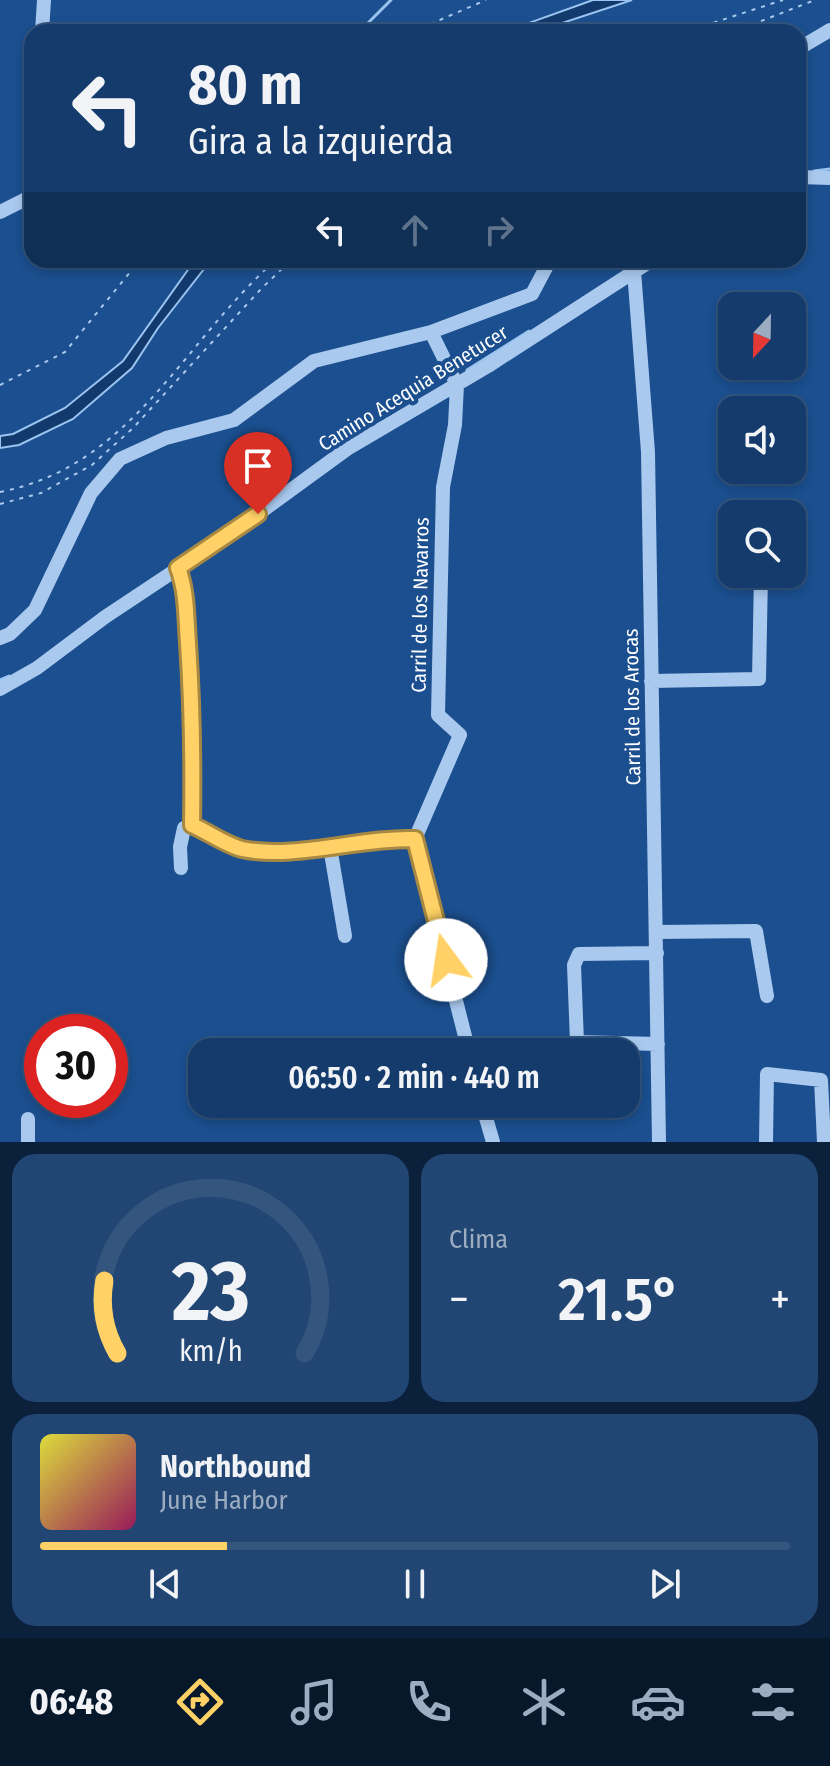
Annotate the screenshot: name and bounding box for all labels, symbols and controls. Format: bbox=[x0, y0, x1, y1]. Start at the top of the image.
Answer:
text: 80 m bbox=[188, 52, 303, 119]
icon: left bbox=[56, 56, 160, 160]
text: Gira a la izquierda bbox=[188, 120, 453, 164]
icon: left bbox=[309, 208, 353, 252]
icon: ahead bbox=[393, 208, 437, 252]
icon: right bbox=[477, 208, 521, 252]
north arrow bbox=[718, 292, 806, 380]
map controls bbox=[718, 292, 806, 588]
street label: Camino Acequia Benetucer bbox=[314, 320, 512, 456]
button: sound bbox=[718, 396, 806, 484]
pin bbox=[224, 432, 292, 514]
icon: arrive bbox=[236, 444, 280, 488]
button: search bbox=[718, 500, 806, 588]
street label: Carril de los Navarros bbox=[406, 517, 434, 693]
street label: Carril de los Arocas bbox=[619, 628, 645, 786]
position arrow bbox=[404, 918, 488, 1002]
speed limit sign: 30 bbox=[24, 1014, 128, 1118]
text: 06:50 · 2 min · 440 m bbox=[288, 1060, 540, 1096]
text: Clima bbox=[449, 1224, 508, 1255]
text: 23 bbox=[171, 1242, 249, 1342]
text: 21.5° bbox=[558, 1264, 680, 1336]
text: − bbox=[449, 1273, 469, 1326]
text: + bbox=[770, 1273, 790, 1326]
text: km/h bbox=[179, 1334, 242, 1369]
text: Northbound bbox=[160, 1449, 311, 1485]
text: June Harbor bbox=[160, 1485, 288, 1516]
icon: previous bbox=[143, 1562, 187, 1606]
icon: pause bbox=[393, 1562, 437, 1606]
icon: next bbox=[643, 1562, 687, 1606]
icon: directions bbox=[172, 1674, 228, 1730]
icon: music bbox=[286, 1674, 342, 1730]
icon: phone bbox=[401, 1674, 457, 1730]
icon: climate bbox=[516, 1674, 572, 1730]
icon: car bbox=[630, 1674, 686, 1730]
icon: filters bbox=[745, 1674, 801, 1730]
text: 06:48 bbox=[29, 1680, 113, 1724]

